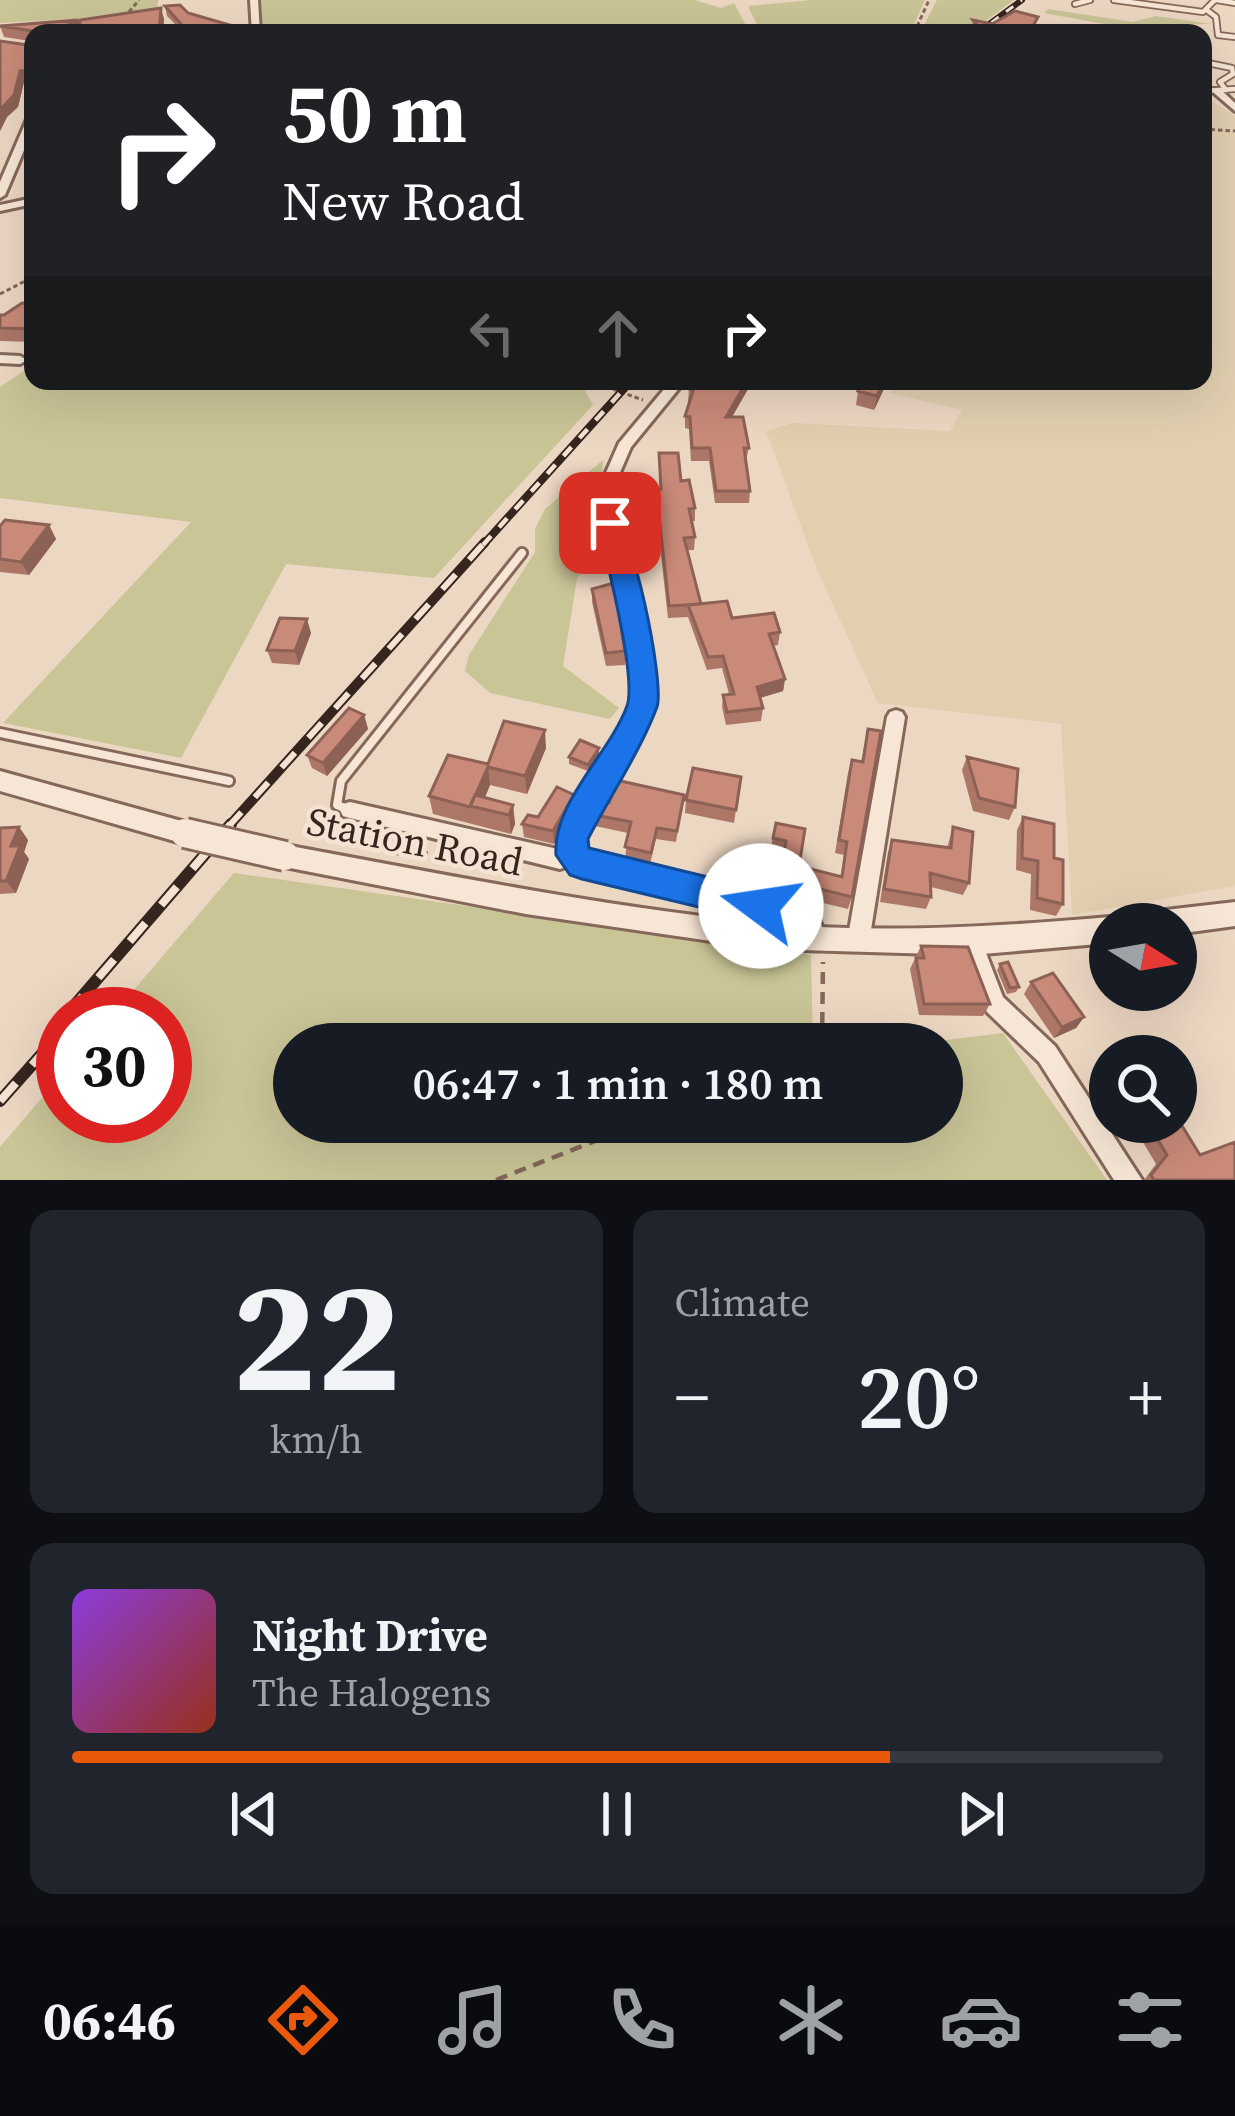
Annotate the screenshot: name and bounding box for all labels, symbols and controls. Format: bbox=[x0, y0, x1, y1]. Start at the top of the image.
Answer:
text: 50 m bbox=[282, 55, 467, 170]
icon: right bbox=[84, 72, 240, 228]
text: New Road bbox=[282, 164, 524, 238]
icon: left bbox=[459, 300, 525, 366]
icon: ahead bbox=[585, 300, 651, 366]
icon: right bbox=[711, 300, 777, 366]
pin bbox=[559, 472, 661, 574]
icon: arrive bbox=[577, 490, 643, 556]
street label: Station Road bbox=[302, 795, 527, 888]
position arrow bbox=[698, 843, 824, 969]
north arrow bbox=[1089, 903, 1197, 1011]
map controls bbox=[1089, 903, 1197, 1143]
speed limit sign: 30 bbox=[36, 987, 192, 1143]
button: search bbox=[1089, 1035, 1197, 1143]
text: 06:47 · 1 min · 180 m bbox=[413, 1052, 823, 1114]
text: 22 bbox=[232, 1228, 401, 1442]
text: Climate bbox=[675, 1276, 810, 1329]
text: 20° bbox=[857, 1335, 980, 1458]
text: − bbox=[675, 1352, 709, 1442]
text: + bbox=[1128, 1352, 1163, 1442]
text: km/h bbox=[270, 1413, 363, 1466]
text: Night Drive bbox=[252, 1604, 488, 1666]
text: The Halogens bbox=[252, 1666, 491, 1719]
icon: previous bbox=[221, 1781, 287, 1847]
icon: pause bbox=[584, 1781, 650, 1847]
icon: next bbox=[948, 1781, 1014, 1847]
icon: directions bbox=[261, 1978, 345, 2062]
icon: music bbox=[431, 1978, 515, 2062]
icon: phone bbox=[600, 1978, 684, 2062]
icon: climate bbox=[769, 1978, 853, 2062]
icon: car bbox=[939, 1978, 1023, 2062]
icon: filters bbox=[1108, 1978, 1192, 2062]
text: 06:46 bbox=[43, 1983, 176, 2057]

